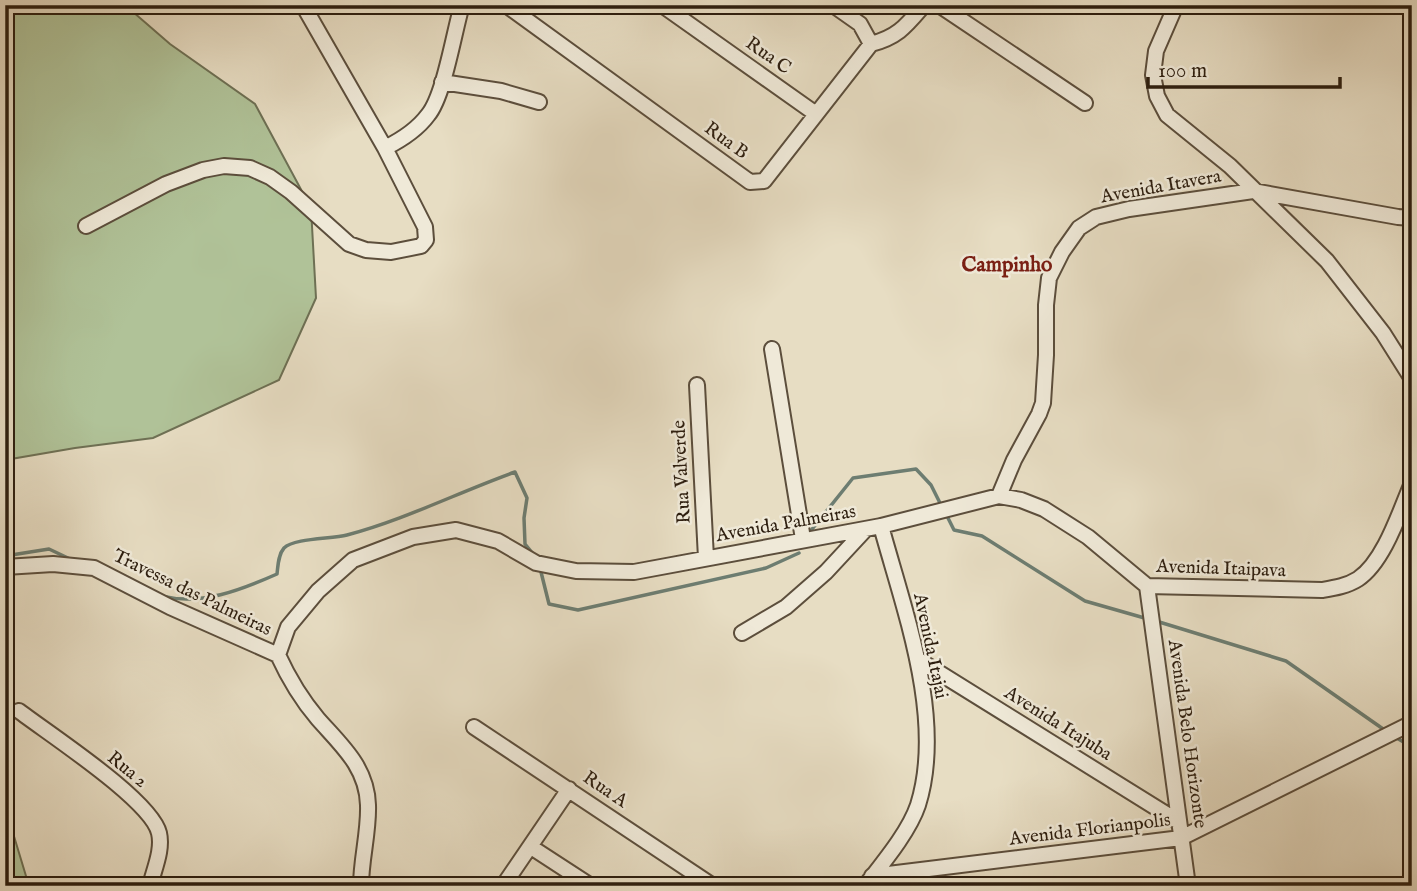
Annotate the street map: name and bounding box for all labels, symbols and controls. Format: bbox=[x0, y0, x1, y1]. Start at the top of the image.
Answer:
street label: Rua C bbox=[741, 32, 795, 80]
scale bar bbox=[1148, 46, 1340, 90]
text: 100 m bbox=[1158, 58, 1207, 85]
street label: Rua B bbox=[699, 117, 753, 165]
street label: Avenida Itavera bbox=[1098, 164, 1224, 210]
district label: Campinho bbox=[962, 252, 1053, 279]
street label: Rua Valverde bbox=[667, 419, 697, 524]
street label: Avenida Palmeiras bbox=[713, 500, 858, 548]
street label: Travessa das Palmeiras bbox=[109, 544, 275, 642]
street label: Avenida Itaipava bbox=[1155, 555, 1287, 583]
street label: Avenida Itajai bbox=[907, 590, 953, 701]
street label: Avenida Belo Horizonte bbox=[1162, 637, 1212, 830]
street label: Avenida Itajuba bbox=[999, 681, 1117, 767]
street label: Rua 2 bbox=[102, 746, 152, 794]
street label: Rua A bbox=[578, 766, 633, 814]
street label: Avenida Florianpolis bbox=[1007, 808, 1172, 852]

